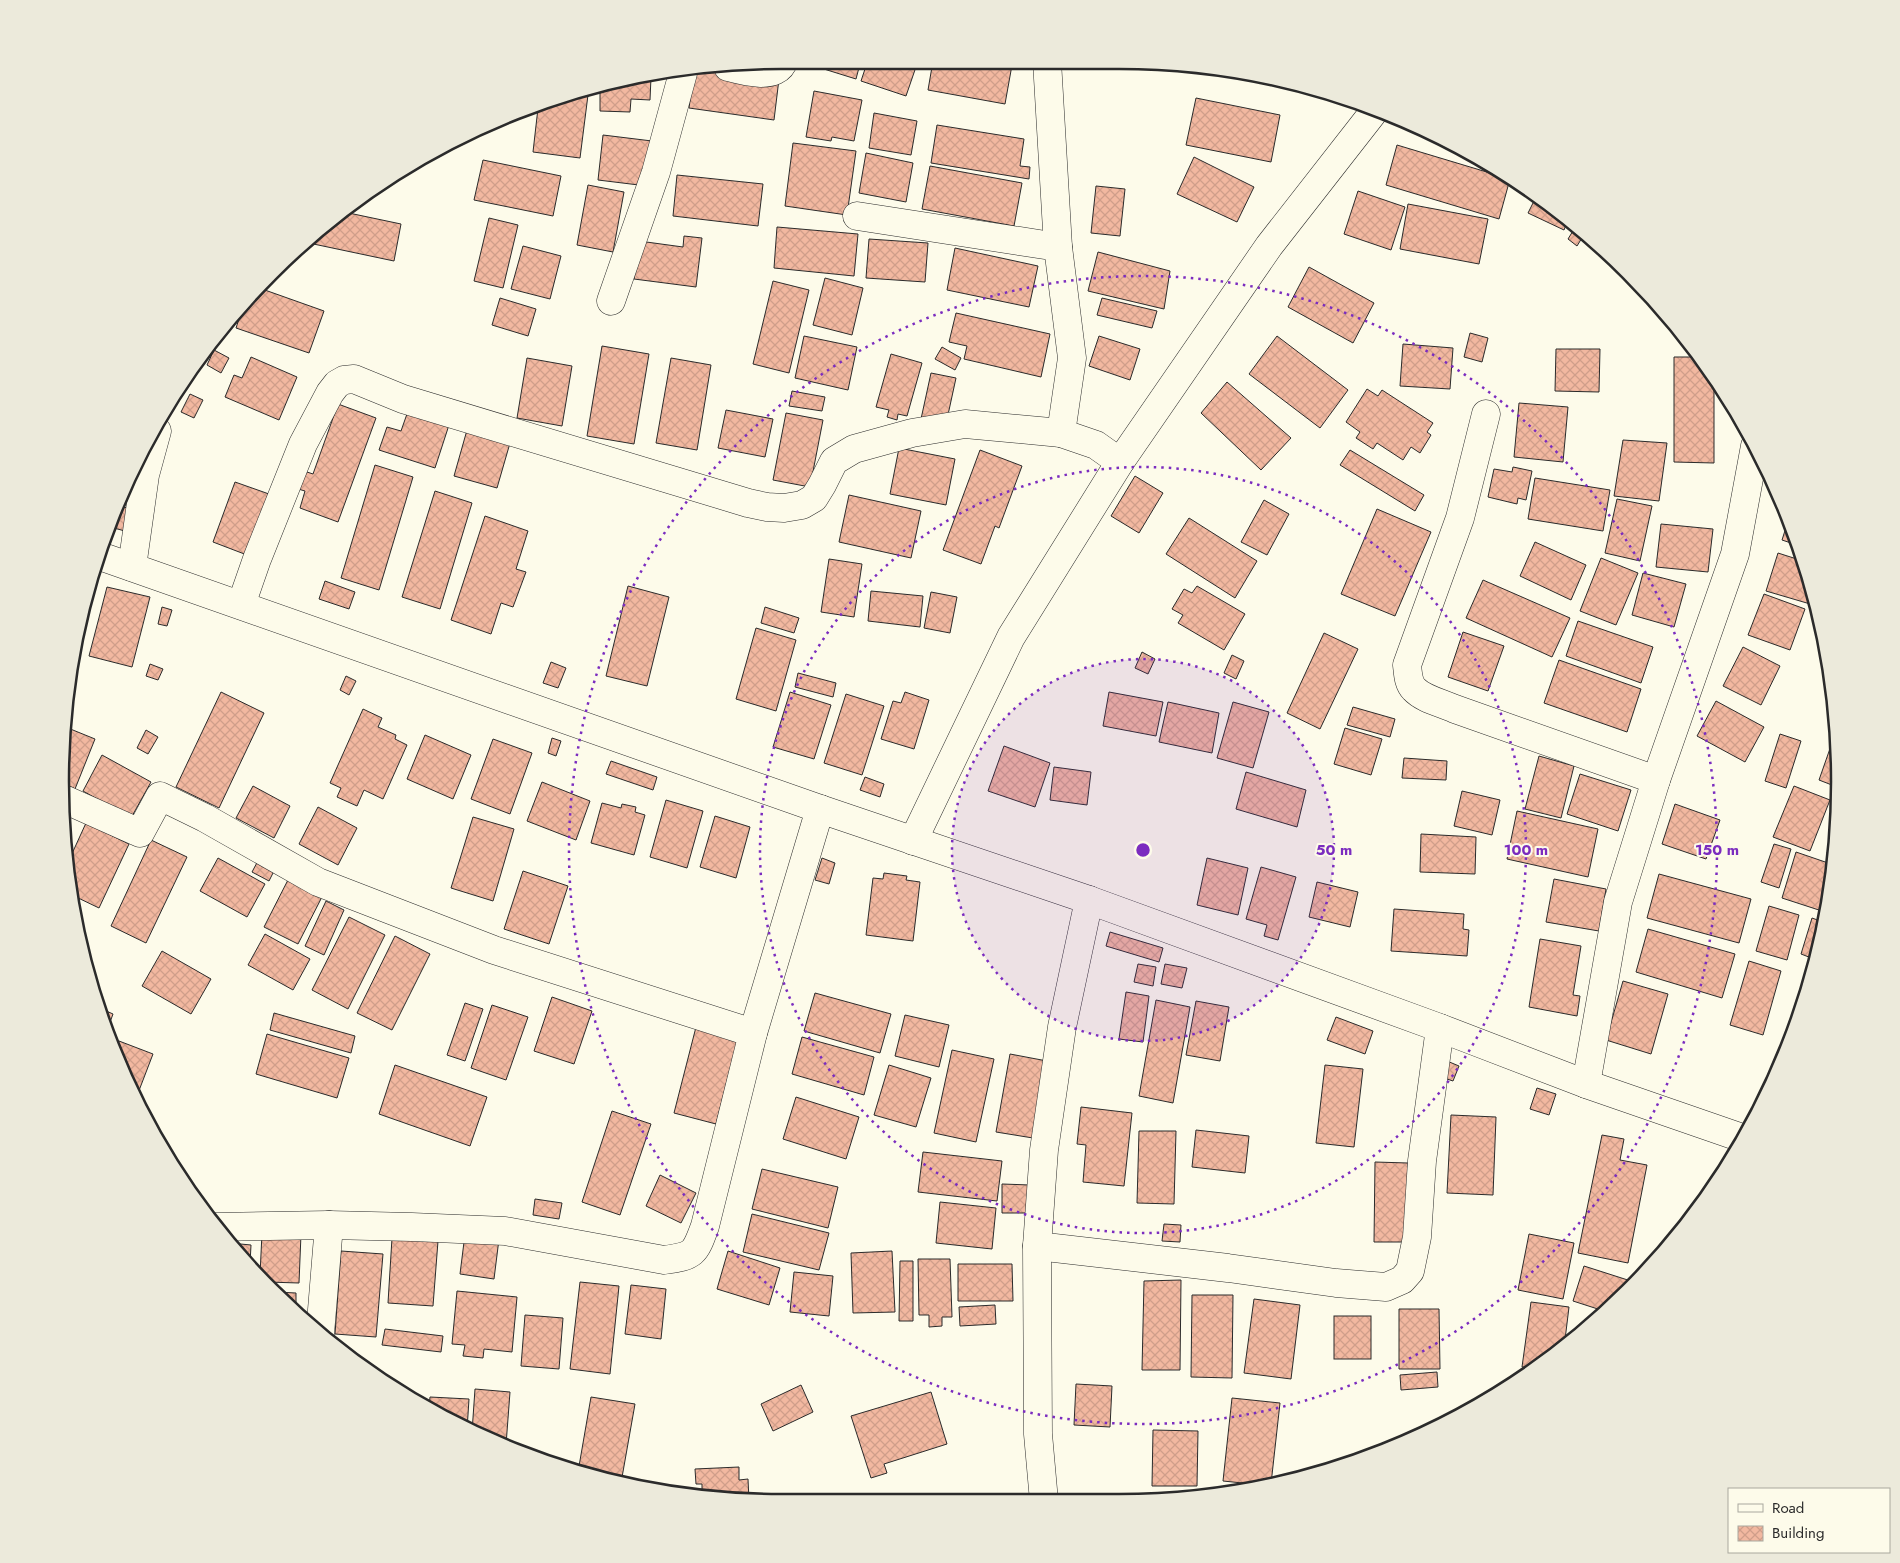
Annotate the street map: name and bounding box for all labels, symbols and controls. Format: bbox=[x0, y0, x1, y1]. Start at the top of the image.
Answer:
text: 50 m bbox=[1316, 839, 1352, 861]
text: 100 m bbox=[1504, 839, 1548, 861]
text: 150 m bbox=[1695, 839, 1739, 861]
centre of rings bbox=[1134, 841, 1152, 859]
legend bbox=[1728, 1488, 1890, 1553]
text: Road bbox=[1772, 1497, 1804, 1519]
text: Building bbox=[1772, 1522, 1824, 1544]

